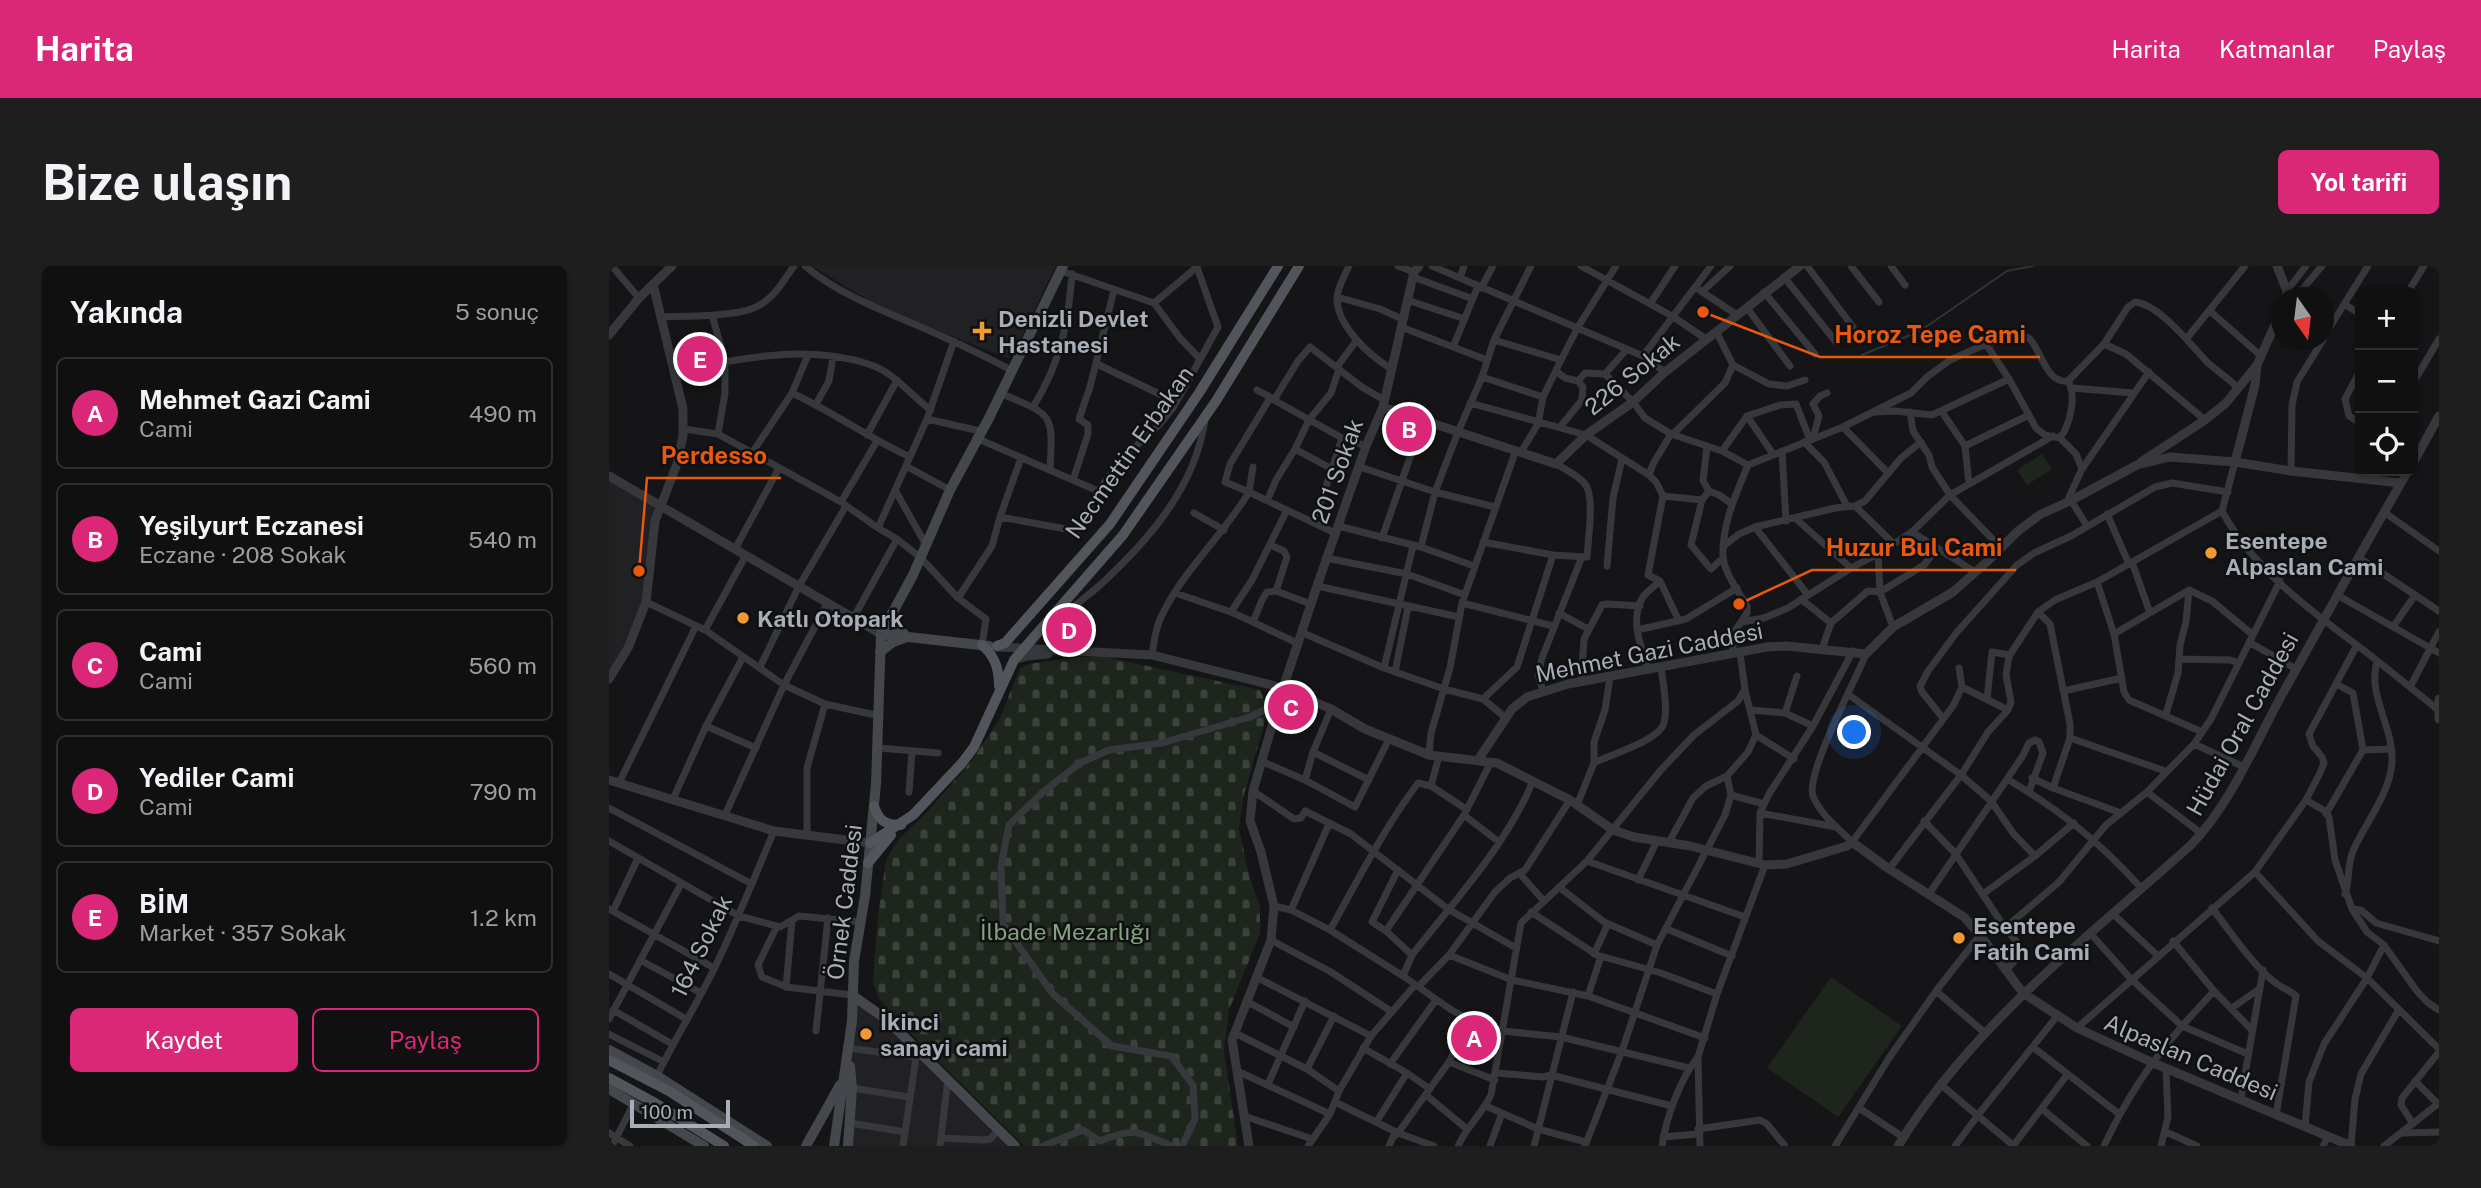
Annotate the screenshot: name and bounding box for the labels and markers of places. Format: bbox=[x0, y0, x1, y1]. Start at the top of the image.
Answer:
place label: Denizli Devlet Hastanesi bbox=[998, 305, 1148, 358]
callout: Horoz Tepe Cami bbox=[1820, 312, 2040, 357]
marker: Denizli Devlet Hastanesi bbox=[972, 321, 992, 341]
pin: E bbox=[677, 333, 723, 385]
pin: B bbox=[1386, 403, 1432, 455]
callout: Perdesso bbox=[647, 433, 781, 478]
callout: Huzur Bul Cami bbox=[1812, 525, 2016, 570]
place label: Esentepe Alpaslan Cami bbox=[2225, 527, 2383, 580]
marker: Esentepe Alpaslan Cami bbox=[2203, 545, 2219, 561]
pin: D bbox=[1046, 604, 1092, 656]
place label: Katlı Otopark bbox=[757, 605, 904, 632]
marker: Katlı Otopark bbox=[735, 610, 751, 626]
pin: C bbox=[1268, 681, 1314, 733]
place label: Esentepe Fatih Cami bbox=[1973, 912, 2090, 965]
marker: Esentepe Fatih Cami bbox=[1951, 930, 1967, 946]
place label: İkinci sanayi cami bbox=[880, 1008, 1008, 1061]
pin: A bbox=[1451, 1012, 1497, 1064]
marker: İkinci sanayi cami bbox=[858, 1026, 874, 1042]

